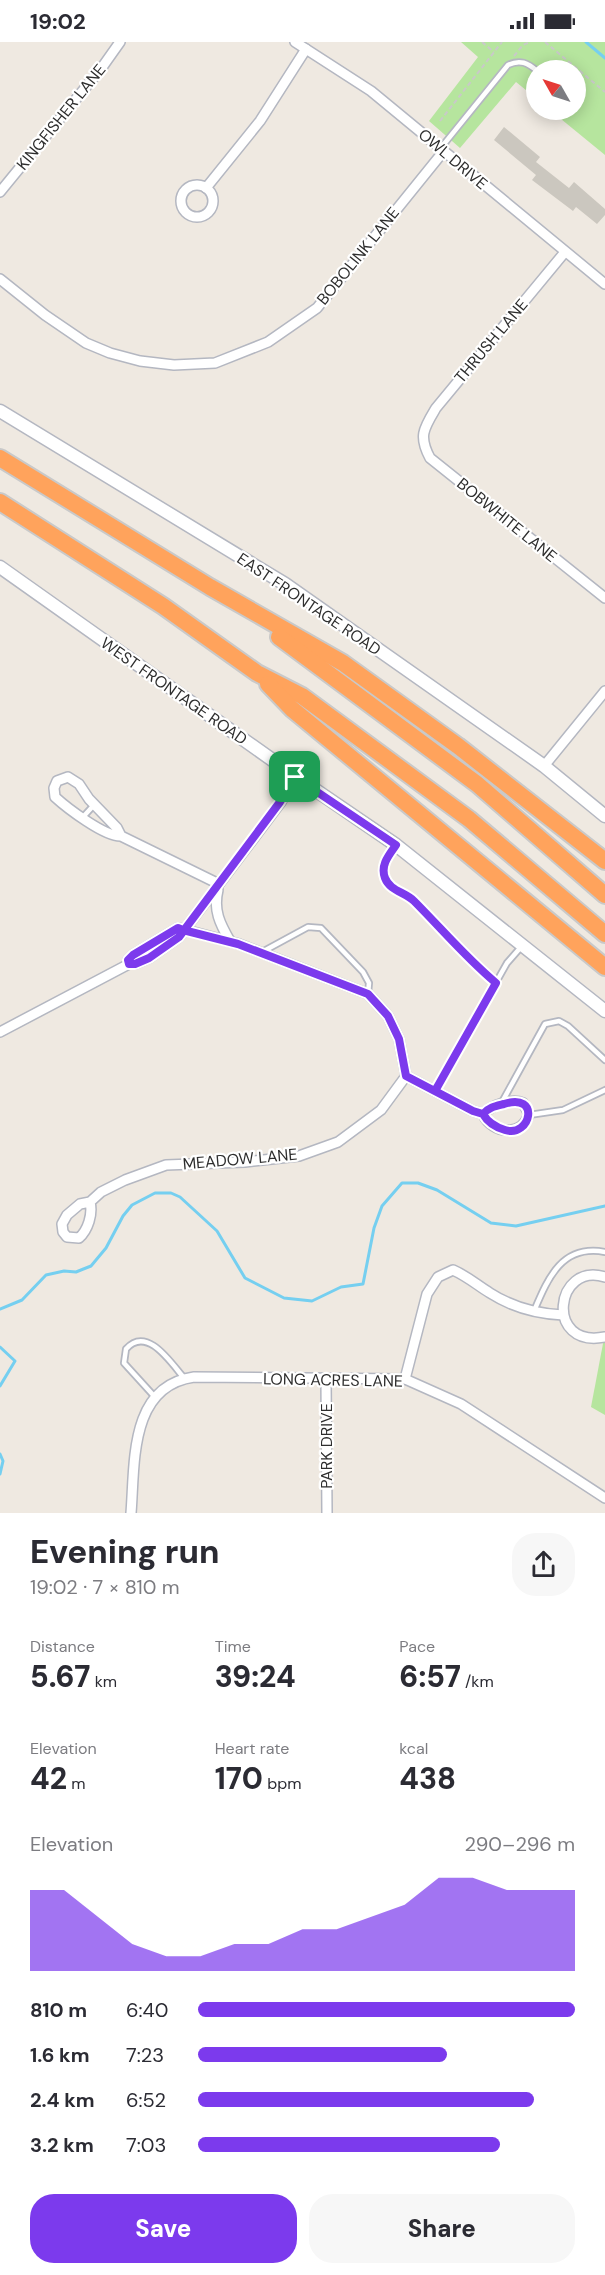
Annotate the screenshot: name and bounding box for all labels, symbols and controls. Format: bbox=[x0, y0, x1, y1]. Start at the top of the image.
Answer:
text: 19:02 bbox=[30, 7, 86, 36]
street label: KINGFISHER LANE bbox=[12, 60, 110, 174]
north arrow bbox=[526, 60, 586, 120]
map controls bbox=[526, 60, 586, 120]
street label: OWL DRIVE bbox=[414, 124, 492, 194]
street label: BOBOLINK LANE bbox=[312, 203, 404, 309]
street label: THRUSH LANE bbox=[450, 295, 532, 387]
street label: BOBWHITE LANE bbox=[453, 473, 561, 567]
street label: EAST FRONTAGE ROAD bbox=[233, 548, 385, 660]
street label: WEST FRONTAGE ROAD bbox=[97, 632, 251, 750]
pin bbox=[269, 751, 320, 802]
icon: arrive bbox=[278, 760, 311, 793]
street label: MEADOW LANE bbox=[182, 1144, 298, 1174]
street label: LONG ACRES LANE bbox=[263, 1368, 403, 1392]
street label: PARK DRIVE bbox=[316, 1403, 337, 1489]
text: Evening run bbox=[30, 1530, 219, 1573]
button: share bbox=[512, 1533, 575, 1596]
text: 19:02 · 7 × 810 m bbox=[30, 1574, 180, 1600]
text: Distance bbox=[30, 1636, 95, 1657]
text: Time bbox=[215, 1636, 251, 1657]
text: Pace bbox=[399, 1636, 435, 1657]
text: 5.67 bbox=[30, 1657, 90, 1696]
text: 39:24 bbox=[215, 1657, 296, 1696]
text: 6:57 bbox=[399, 1657, 461, 1696]
text: km bbox=[90, 1671, 117, 1692]
text: /km bbox=[461, 1671, 494, 1692]
text: Elevation bbox=[30, 1738, 97, 1759]
text: Heart rate bbox=[215, 1738, 289, 1759]
text: kcal bbox=[399, 1738, 428, 1759]
text: 42 bbox=[30, 1759, 67, 1798]
text: 170 bbox=[215, 1759, 263, 1798]
text: 438 bbox=[399, 1759, 456, 1798]
text: m bbox=[67, 1773, 86, 1794]
text: bpm bbox=[263, 1773, 301, 1794]
text: Elevation bbox=[30, 1831, 113, 1857]
text: 290–296 m bbox=[464, 1831, 575, 1857]
text: 810 m bbox=[30, 1997, 87, 2023]
text: 6:40 bbox=[126, 1997, 168, 2023]
text: 1.6 km bbox=[30, 2042, 89, 2068]
text: 7:23 bbox=[126, 2042, 164, 2068]
text: 2.4 km bbox=[30, 2087, 95, 2113]
text: 6:52 bbox=[126, 2087, 166, 2113]
text: 3.2 km bbox=[30, 2132, 94, 2158]
text: 7:03 bbox=[126, 2132, 166, 2158]
button: Save bbox=[30, 2194, 297, 2263]
button: Share bbox=[309, 2194, 575, 2263]

